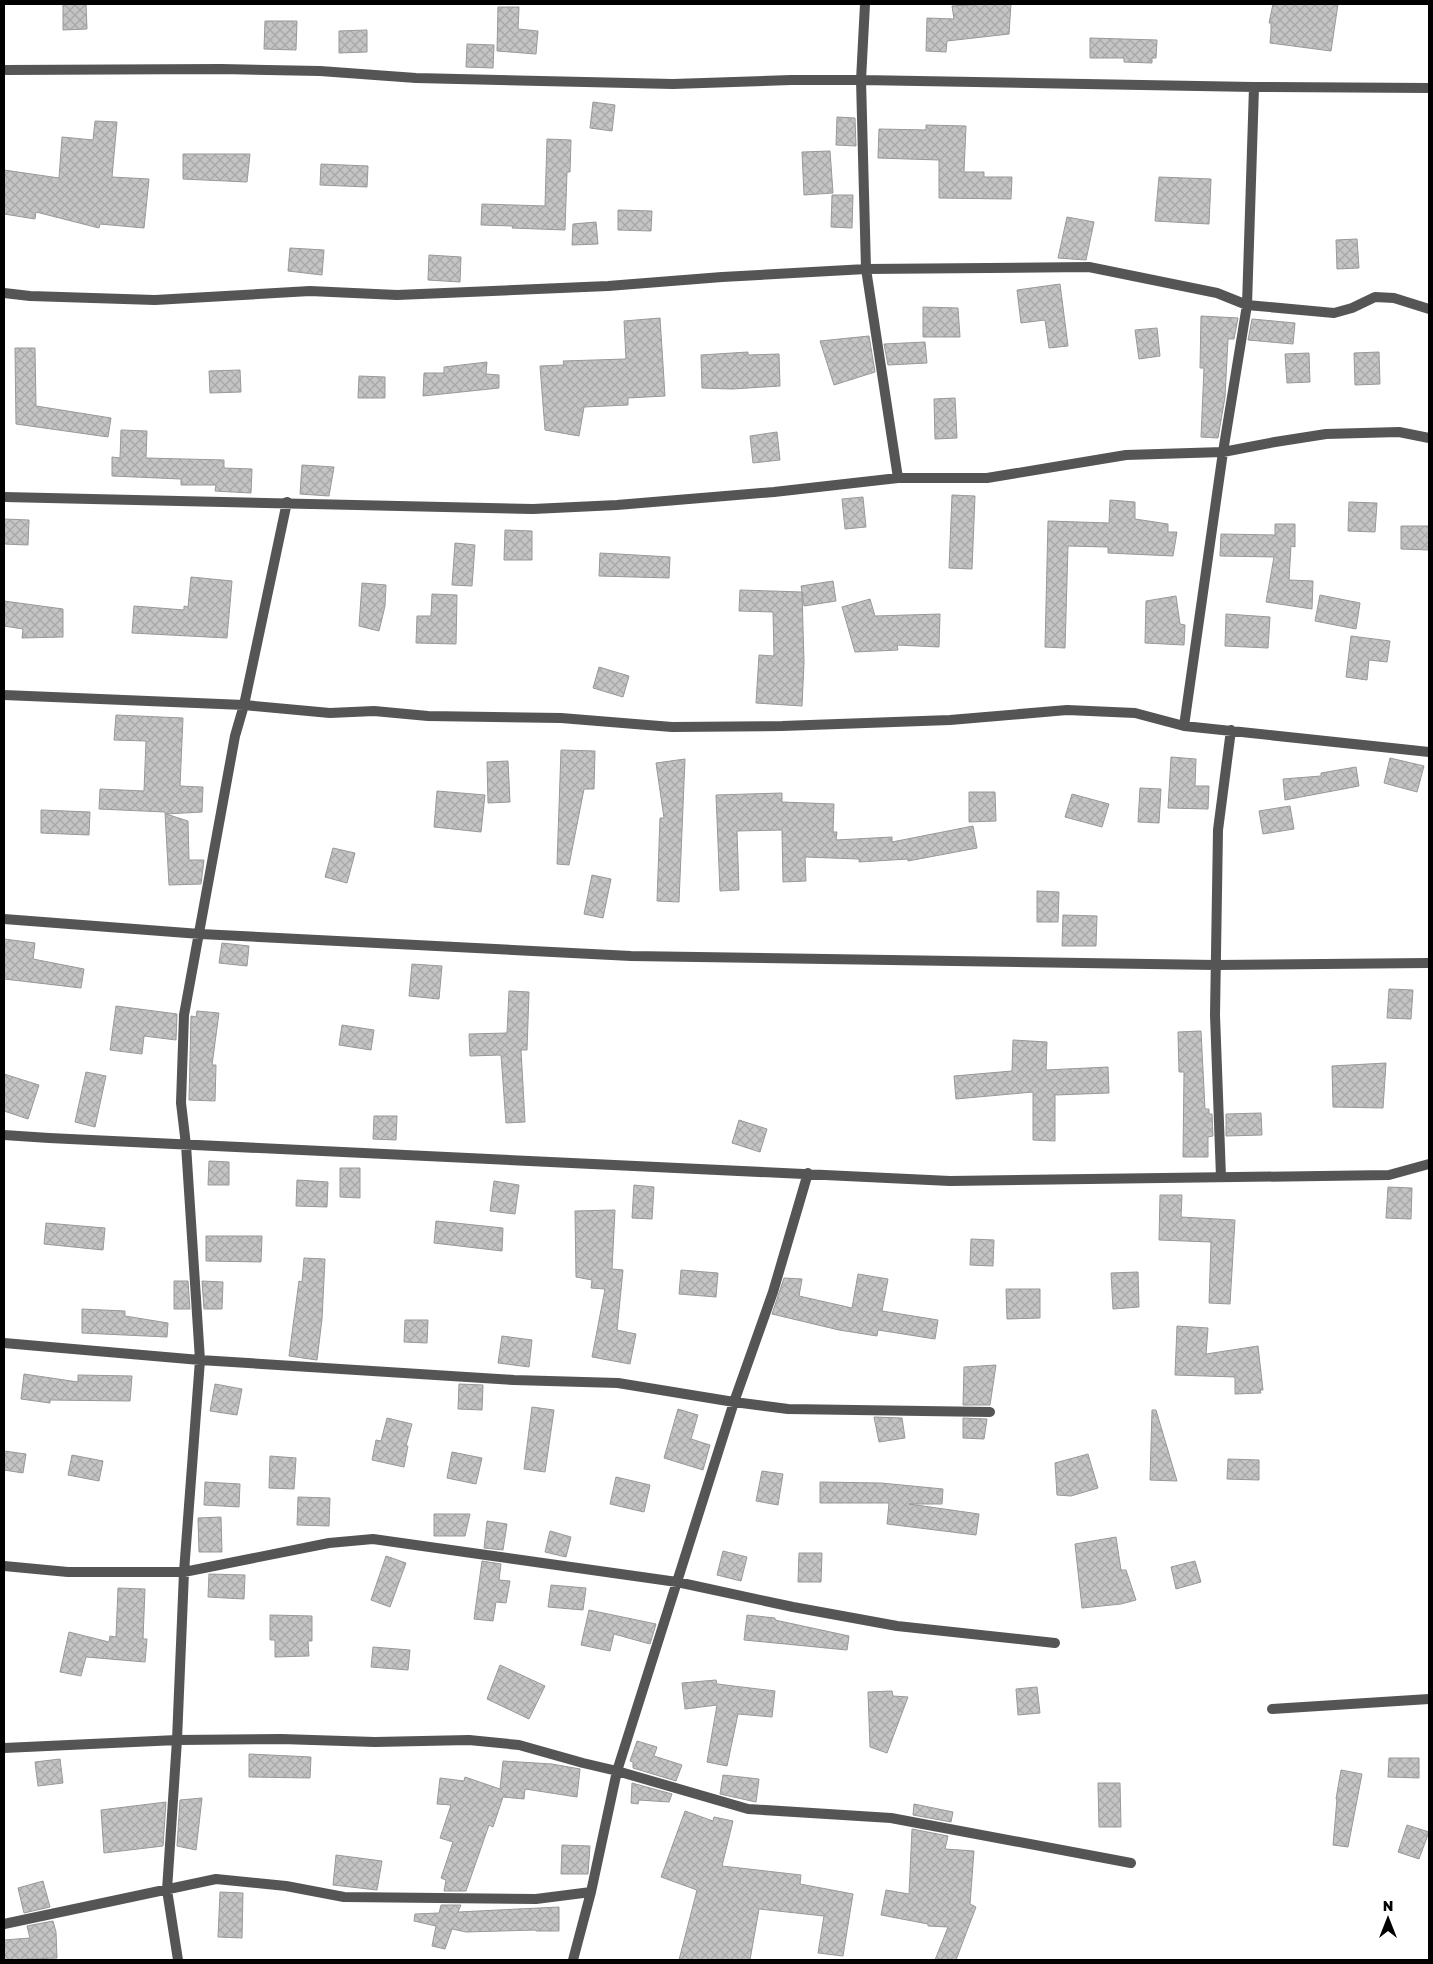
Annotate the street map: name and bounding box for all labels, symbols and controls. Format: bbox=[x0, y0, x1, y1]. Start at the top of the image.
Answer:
north arrow bbox=[1363, 1894, 1413, 1944]
text: N bbox=[1383, 1897, 1393, 1914]

